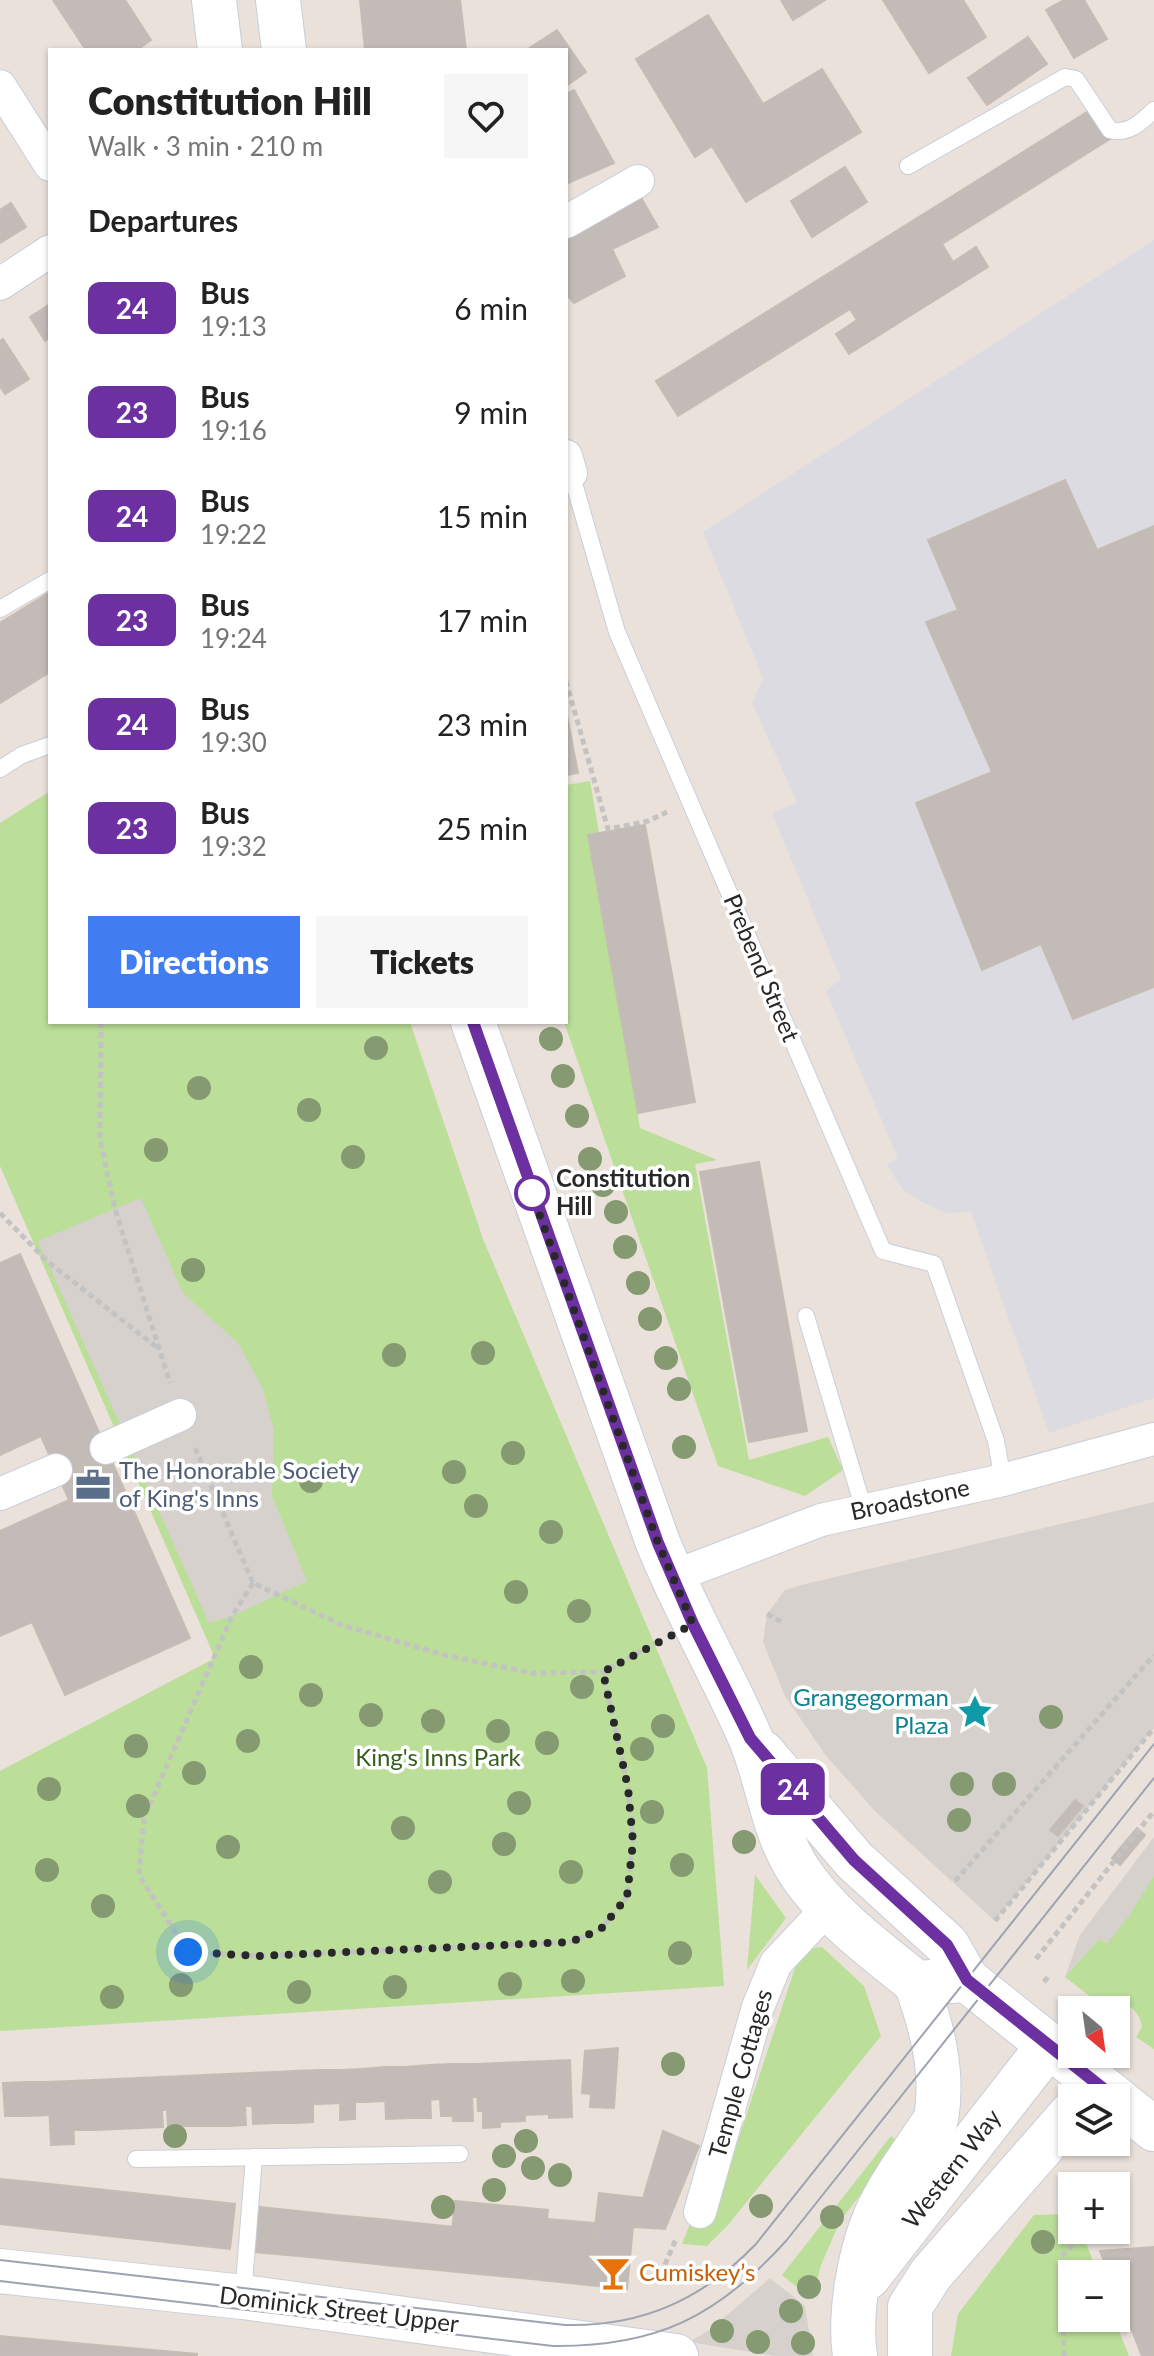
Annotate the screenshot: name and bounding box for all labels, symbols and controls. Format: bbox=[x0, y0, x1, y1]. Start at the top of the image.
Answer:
button: heart bbox=[444, 74, 528, 158]
text: Constitution Hill bbox=[88, 77, 372, 123]
text: Walk · 3 min · 210 m bbox=[88, 130, 323, 162]
text: Departures bbox=[88, 202, 238, 238]
text: Bus bbox=[200, 274, 250, 310]
text: 6 min bbox=[454, 290, 528, 326]
text: 24 bbox=[116, 291, 148, 325]
text: 19:13 bbox=[200, 310, 267, 342]
text: Bus bbox=[200, 378, 250, 414]
text: 9 min bbox=[454, 394, 528, 430]
text: 23 bbox=[116, 395, 148, 429]
text: 19:16 bbox=[200, 414, 267, 446]
text: Bus bbox=[200, 482, 250, 518]
text: 15 min bbox=[437, 498, 528, 534]
text: 24 bbox=[116, 499, 148, 533]
text: 19:22 bbox=[200, 518, 267, 550]
text: Bus bbox=[200, 586, 250, 622]
text: 17 min bbox=[437, 602, 528, 638]
text: 23 bbox=[116, 603, 148, 637]
text: 19:24 bbox=[200, 622, 267, 654]
text: Bus bbox=[200, 690, 250, 726]
text: 23 min bbox=[437, 706, 528, 742]
text: 24 bbox=[116, 707, 148, 741]
text: 19:30 bbox=[200, 726, 267, 758]
text: Bus bbox=[200, 794, 250, 830]
text: 25 min bbox=[437, 810, 528, 846]
text: 23 bbox=[116, 811, 148, 845]
text: 19:32 bbox=[200, 830, 267, 862]
street label: Prebend Street bbox=[718, 889, 807, 1046]
button: Directions bbox=[88, 916, 300, 1008]
button: Tickets bbox=[316, 916, 528, 1008]
place label: Constitution Hill bbox=[556, 1163, 690, 1220]
marker: Constitution Hill bbox=[515, 1176, 549, 1210]
place label: The Honorable Society of King's Inns bbox=[119, 1455, 360, 1512]
office icon: The Honorable Society of King's Inns bbox=[74, 1466, 112, 1504]
street label: Broadstone bbox=[847, 1472, 972, 1525]
place label: Grangegorman Plaza bbox=[793, 1682, 949, 1739]
place icon: Grangegorman Plaza bbox=[956, 1693, 994, 1731]
park label: King's Inns Park bbox=[355, 1742, 522, 1771]
line badge: 24 bbox=[757, 1763, 829, 1815]
text: 24 bbox=[777, 1772, 809, 1806]
your location bbox=[168, 1932, 208, 1972]
street label: Temple Cottages bbox=[702, 1986, 778, 2161]
north arrow bbox=[1058, 1996, 1130, 2068]
map controls bbox=[1058, 1996, 1130, 2332]
button: layers bbox=[1058, 2084, 1130, 2156]
street label: Western Way bbox=[895, 2102, 1007, 2233]
button: + bbox=[1058, 2172, 1130, 2244]
bar icon: Cumiskey’s bbox=[594, 2254, 632, 2292]
place label: Cumiskey’s bbox=[639, 2257, 755, 2286]
button: − bbox=[1058, 2260, 1130, 2332]
street label: Dominick Street Upper bbox=[218, 2279, 461, 2338]

